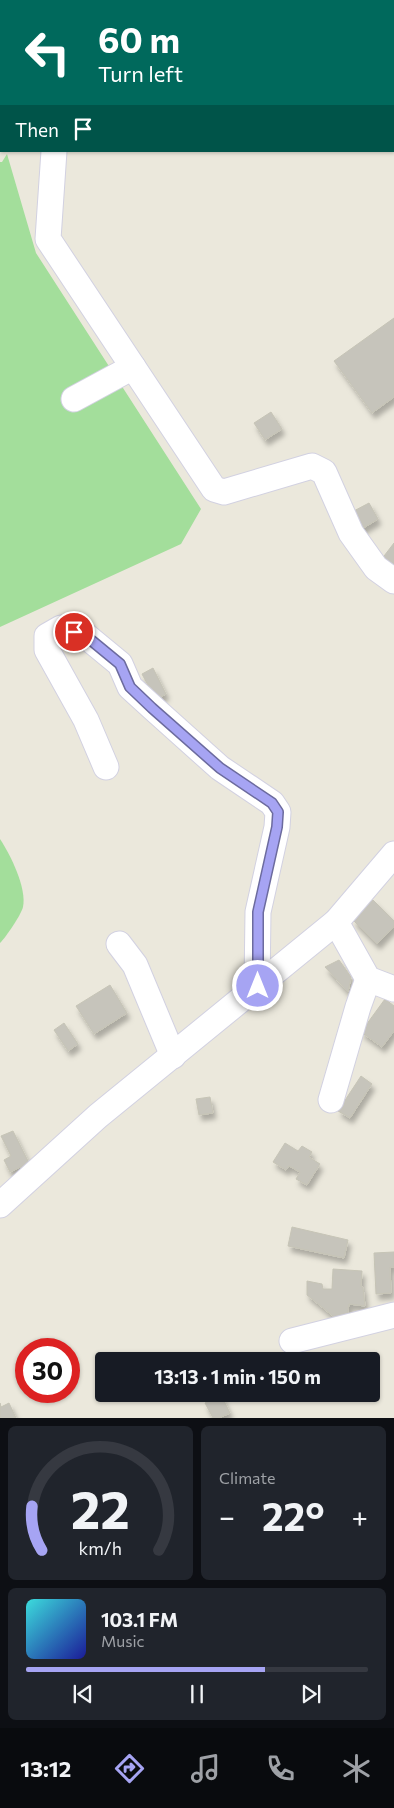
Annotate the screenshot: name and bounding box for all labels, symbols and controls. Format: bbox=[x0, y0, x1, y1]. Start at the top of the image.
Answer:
text: 60 m bbox=[98, 17, 180, 60]
icon: left bbox=[15, 20, 80, 85]
text: Turn left bbox=[98, 60, 183, 87]
icon: arrive bbox=[69, 115, 97, 143]
text: Then bbox=[15, 118, 59, 141]
pin bbox=[53, 611, 95, 653]
icon: arrive bbox=[60, 618, 88, 646]
position arrow bbox=[231, 959, 283, 1011]
speed limit sign: 30 bbox=[15, 1338, 80, 1403]
text: 13:13 · 1 min · 150 m bbox=[154, 1365, 321, 1388]
text: Climate bbox=[219, 1468, 275, 1487]
text: 22 bbox=[71, 1476, 130, 1540]
text: 22° bbox=[262, 1492, 325, 1539]
text: − bbox=[219, 1499, 235, 1533]
text: + bbox=[352, 1499, 368, 1533]
text: km/h bbox=[79, 1537, 122, 1559]
text: 103.1 FM bbox=[101, 1608, 178, 1631]
text: Music bbox=[101, 1631, 145, 1650]
icon: previous bbox=[69, 1680, 97, 1708]
icon: pause bbox=[183, 1680, 211, 1708]
icon: next bbox=[297, 1680, 325, 1708]
icon: directions bbox=[112, 1751, 147, 1786]
icon: music bbox=[188, 1751, 223, 1786]
icon: phone bbox=[263, 1751, 298, 1786]
icon: climate bbox=[339, 1751, 374, 1786]
text: 13:12 bbox=[20, 1755, 71, 1782]

